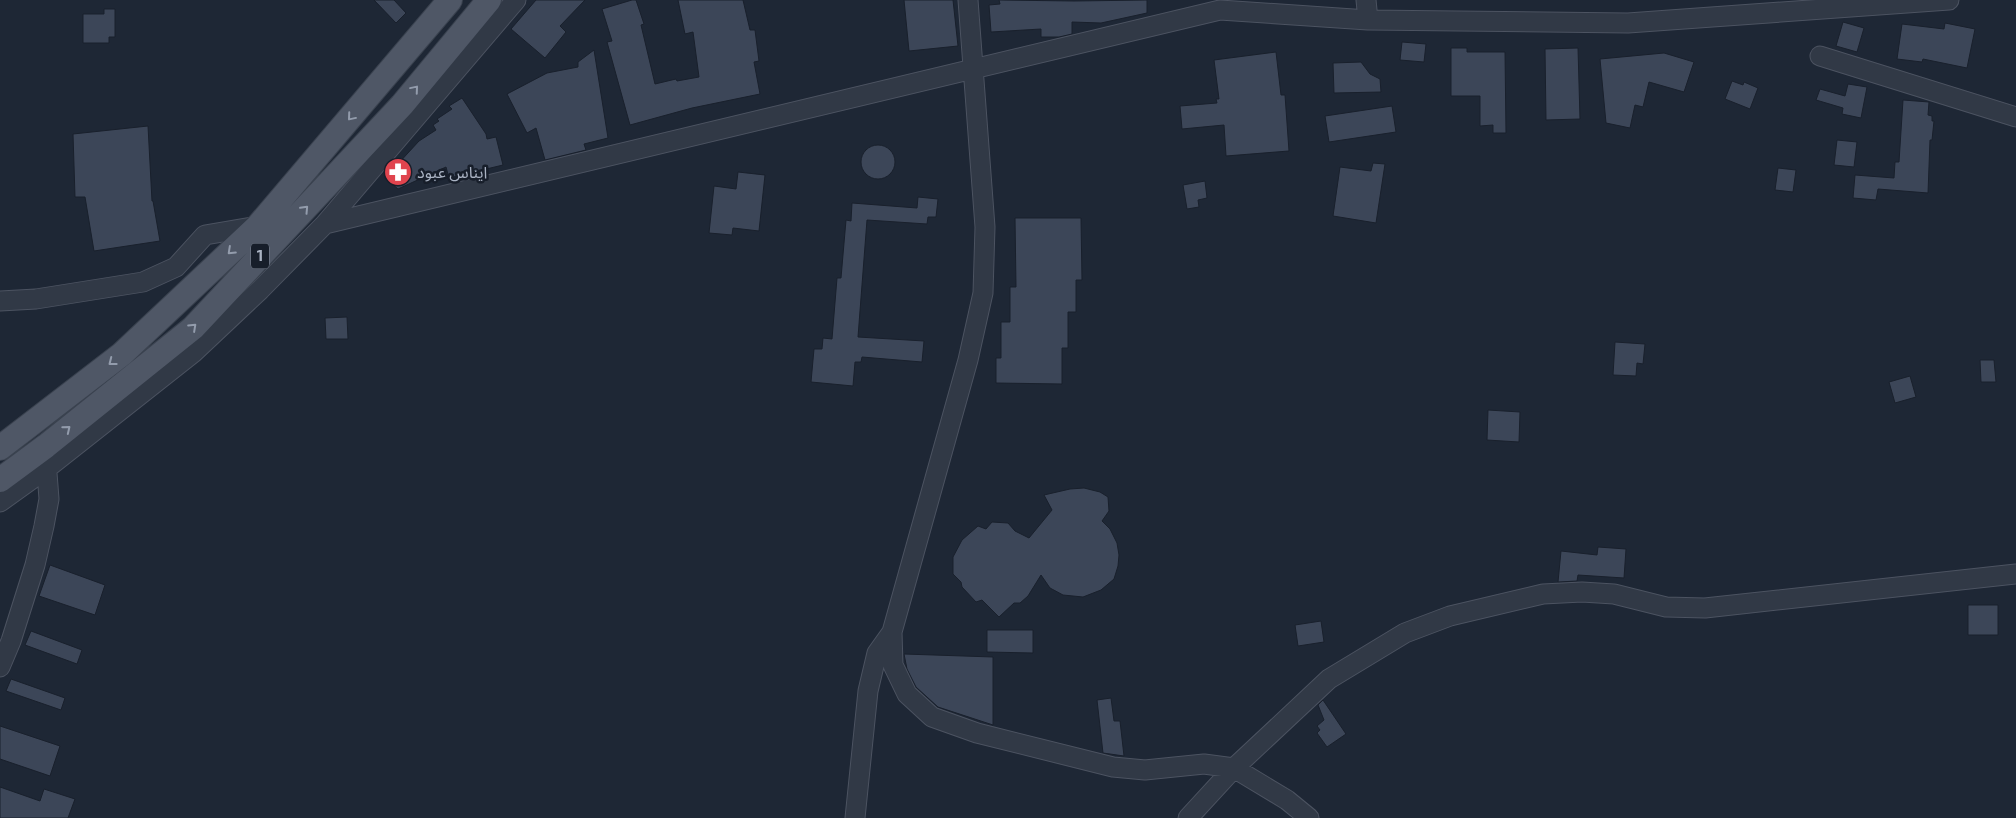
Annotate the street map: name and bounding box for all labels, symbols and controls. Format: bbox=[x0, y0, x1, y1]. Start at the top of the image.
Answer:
one-way arrow bbox=[409, 86, 418, 95]
one-way arrow bbox=[348, 112, 357, 121]
pharmacy icon: ايناس عبود bbox=[383, 157, 413, 187]
place label: ايناس عبود bbox=[417, 162, 487, 182]
one-way arrow bbox=[299, 205, 308, 214]
road number: 1 bbox=[251, 244, 269, 268]
one-way arrow bbox=[228, 245, 237, 254]
one-way arrow bbox=[188, 324, 197, 333]
one-way arrow bbox=[109, 356, 118, 364]
one-way arrow bbox=[61, 427, 70, 435]

